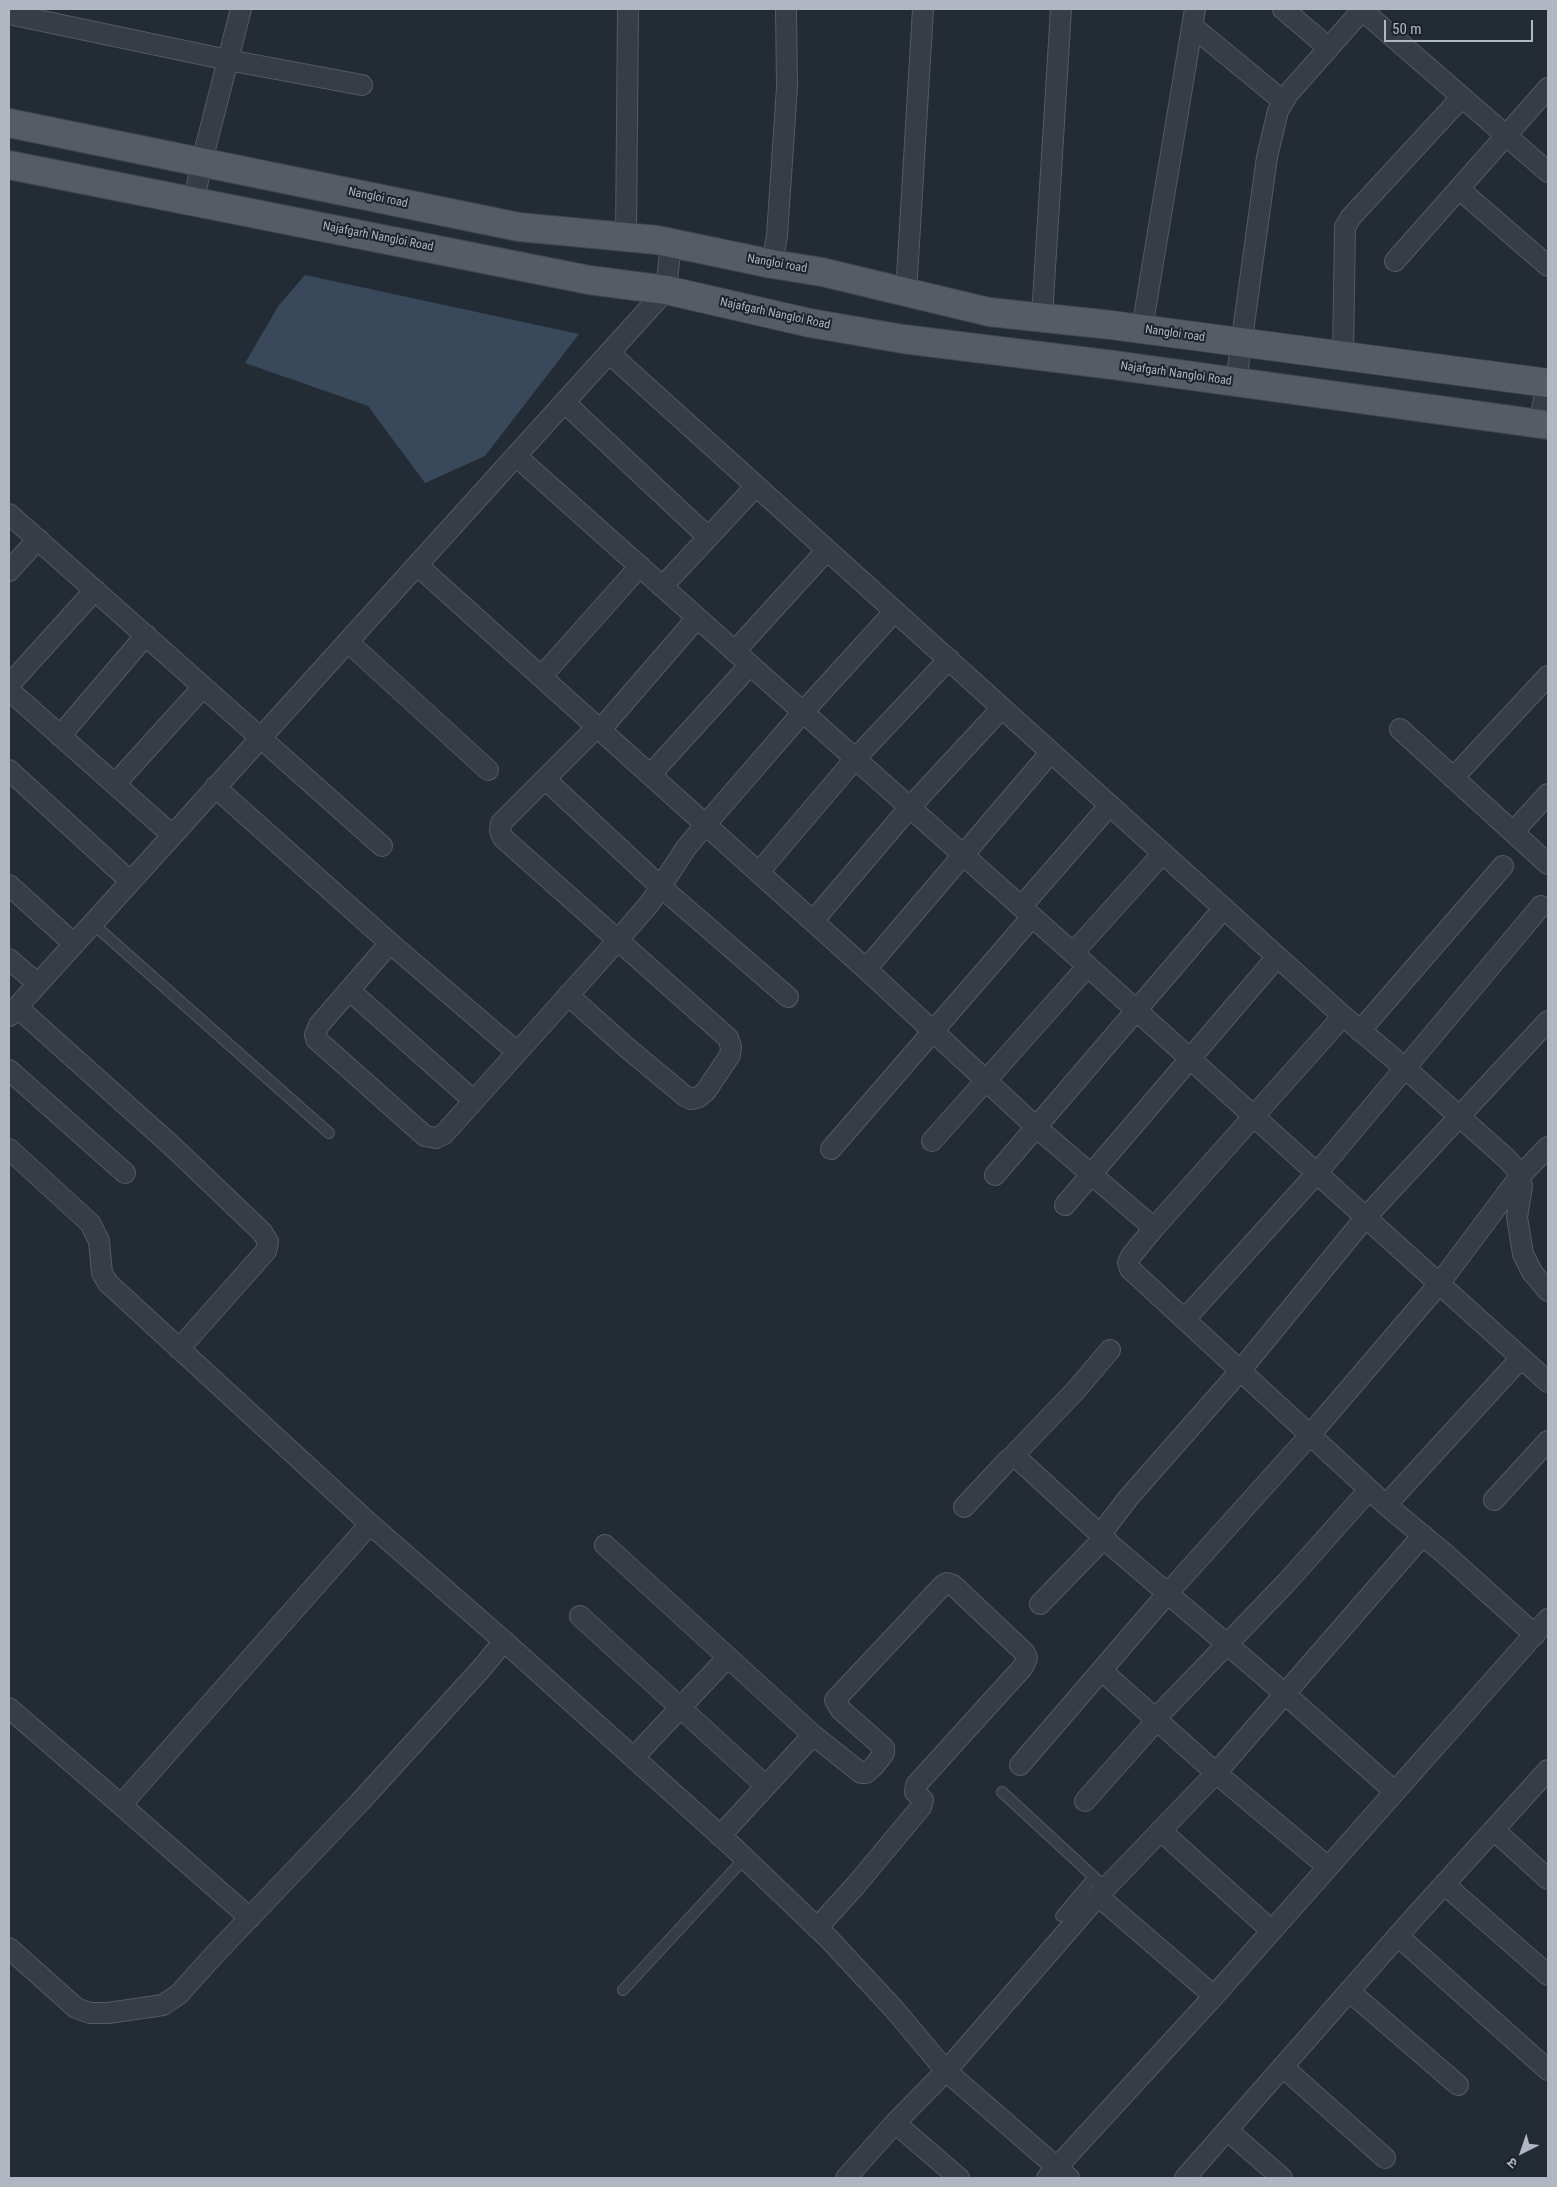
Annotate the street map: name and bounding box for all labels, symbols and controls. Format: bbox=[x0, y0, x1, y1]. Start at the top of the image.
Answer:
scale bar bbox=[1387, 10, 1536, 42]
text: 50 m bbox=[1392, 20, 1422, 38]
street label: Nangloi road bbox=[347, 185, 409, 211]
street label: Najafgarh Nangloi Road bbox=[321, 219, 435, 255]
street label: Nangloi road bbox=[746, 252, 808, 276]
street label: Najafgarh Nangloi Road bbox=[719, 295, 831, 333]
street label: Nangloi road bbox=[1144, 323, 1206, 345]
street label: Najafgarh Nangloi Road bbox=[1119, 359, 1233, 389]
north arrow bbox=[1497, 2127, 1547, 2177]
text: उ bbox=[1504, 2155, 1521, 2172]

